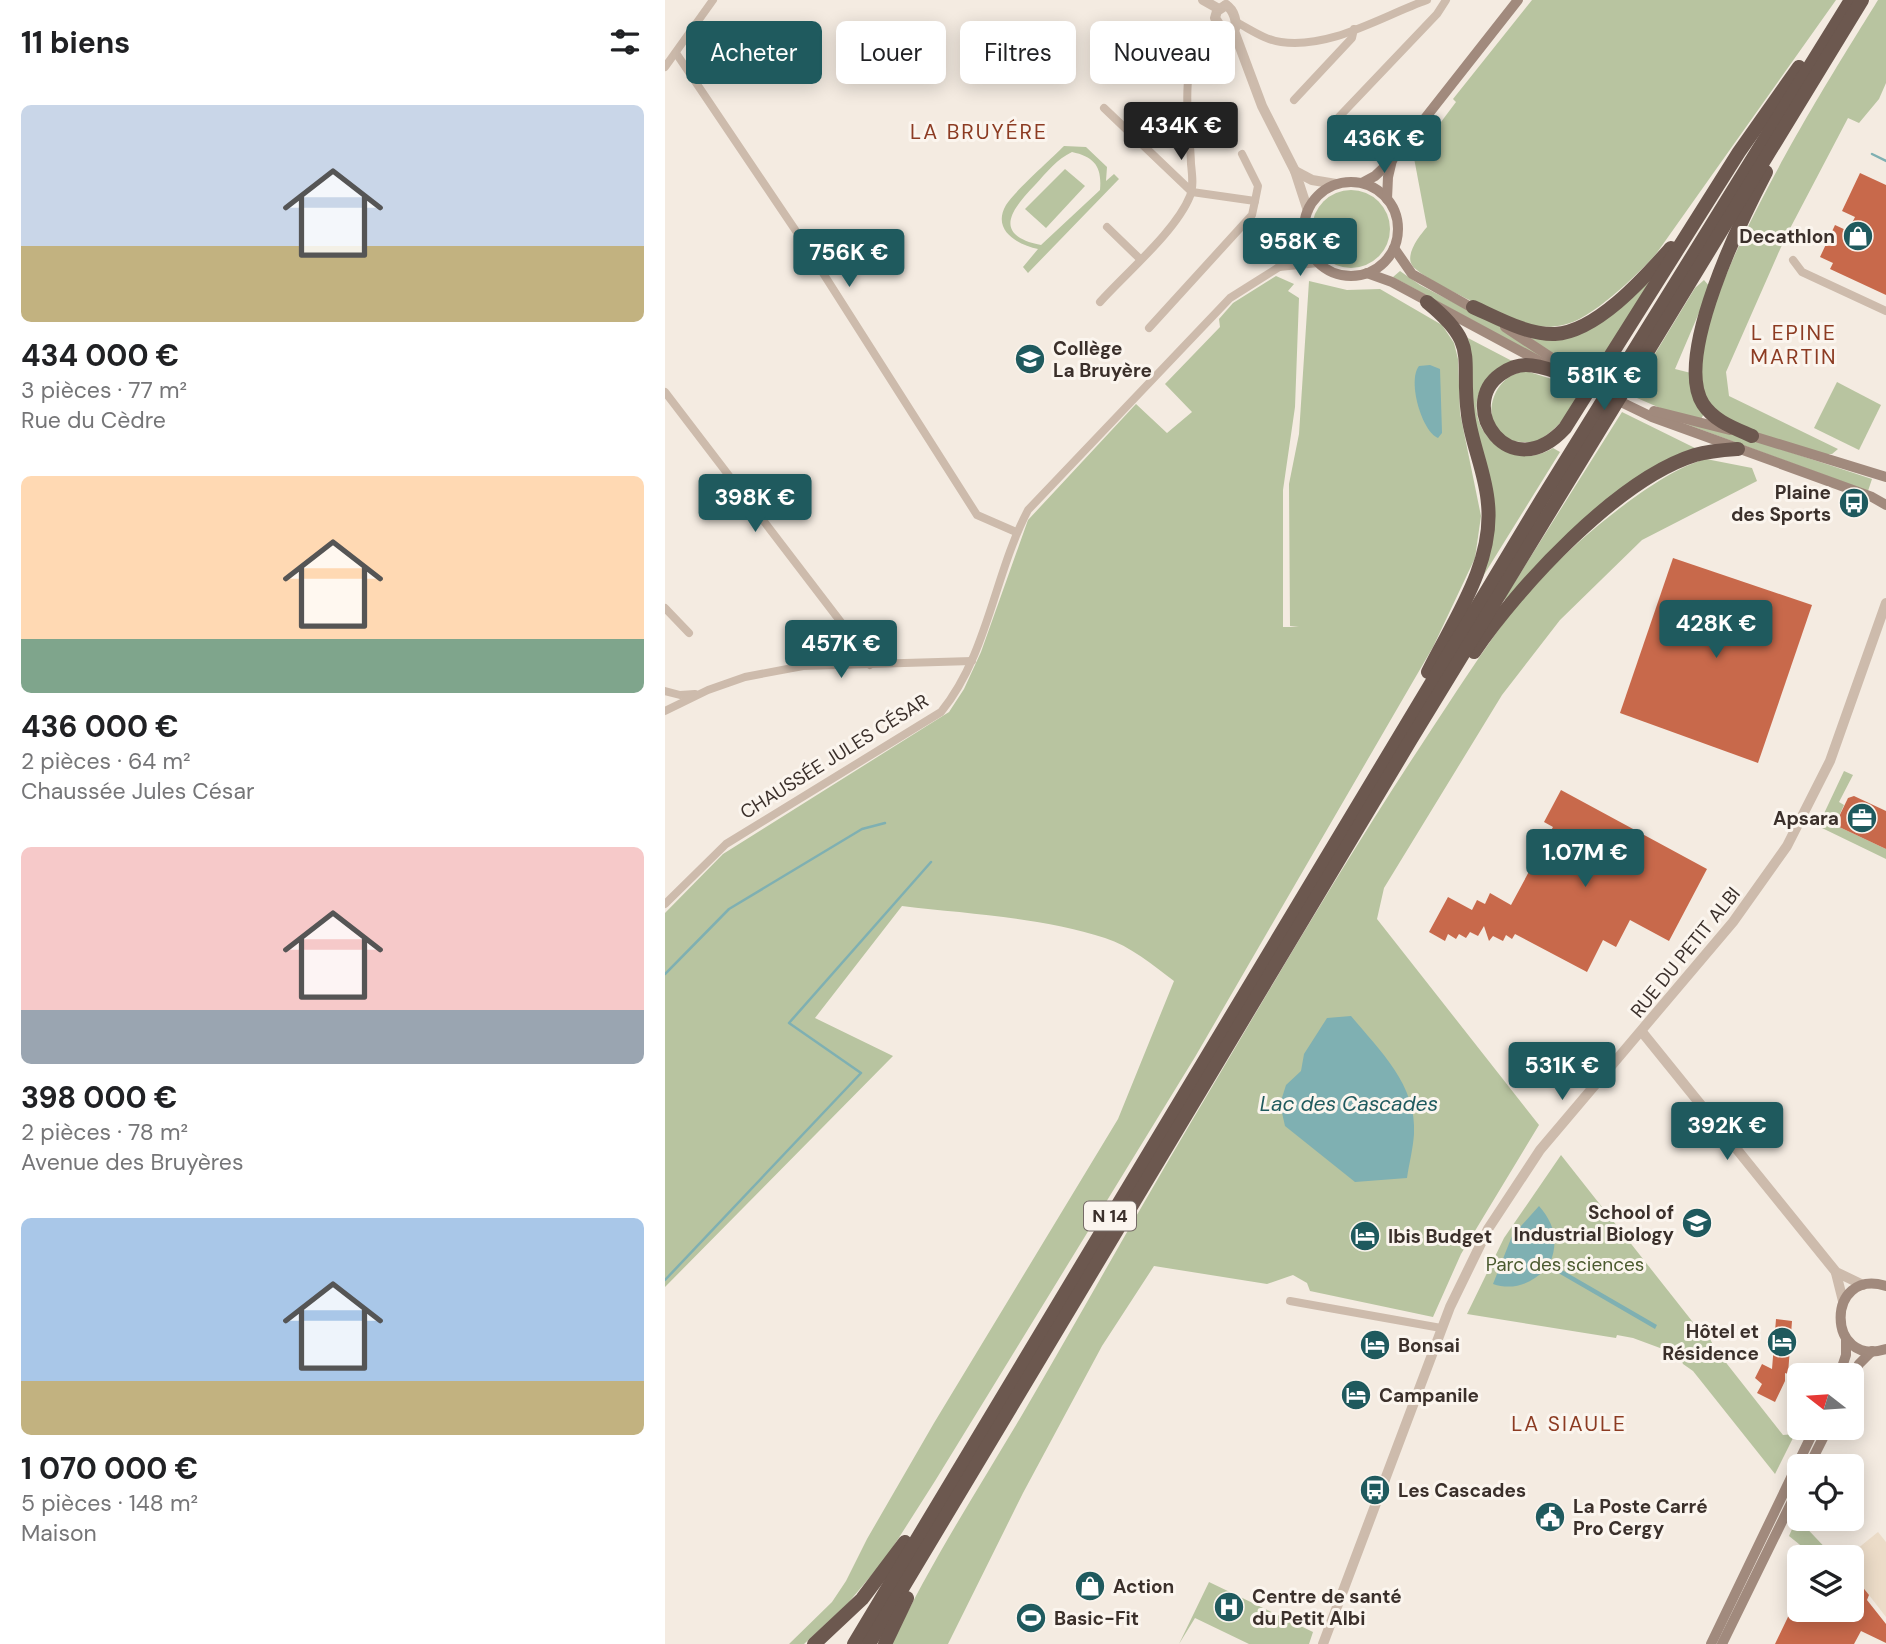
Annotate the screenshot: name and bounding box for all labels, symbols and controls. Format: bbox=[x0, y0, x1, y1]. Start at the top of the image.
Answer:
chip: Acheter bbox=[686, 21, 822, 84]
chip: Louer bbox=[836, 21, 946, 84]
chip: Filtres bbox=[960, 21, 1076, 84]
chip: Nouveau bbox=[1090, 21, 1235, 84]
text: 11 biens bbox=[21, 23, 130, 62]
icon: filters bbox=[606, 23, 644, 61]
pin: 434K € bbox=[1124, 102, 1238, 162]
text: 434K € bbox=[1140, 110, 1222, 140]
pin: 436K € bbox=[1327, 116, 1441, 175]
district label: LA BRUYÉRE bbox=[910, 118, 1048, 146]
text: 436K € bbox=[1343, 123, 1425, 153]
icon: home bbox=[270, 150, 396, 276]
pin: 958K € bbox=[1243, 218, 1357, 278]
shop icon: Decathlon bbox=[1841, 219, 1875, 253]
place label: Decathlon bbox=[1739, 224, 1835, 249]
text: 958K € bbox=[1259, 226, 1341, 256]
pin: 756K € bbox=[792, 230, 906, 289]
text: 756K € bbox=[809, 237, 889, 267]
district label: L EPINE MARTIN bbox=[1750, 319, 1838, 371]
text: 434 000 € bbox=[21, 336, 179, 375]
place label: Collège La Bruyère bbox=[1053, 336, 1152, 383]
school or university icon: Collège La Bruyère bbox=[1013, 342, 1047, 376]
pin: 581K € bbox=[1547, 352, 1661, 412]
text: 581K € bbox=[1566, 360, 1642, 390]
text: 3 pièces · 77 m² bbox=[21, 375, 187, 405]
text: Rue du Cèdre bbox=[21, 405, 166, 435]
pin: 398K € bbox=[698, 475, 812, 534]
place label: Plaine des Sports bbox=[1731, 480, 1831, 527]
text: 398K € bbox=[715, 482, 795, 512]
bus stop icon: Plaine des Sports bbox=[1837, 486, 1871, 520]
icon: home bbox=[270, 521, 396, 647]
pin: 428K € bbox=[1659, 600, 1773, 660]
text: 428K € bbox=[1675, 608, 1757, 638]
pin: 457K € bbox=[784, 620, 898, 680]
text: 457K € bbox=[801, 628, 881, 658]
street label: CHAUSSÉE JULES CÉSAR bbox=[735, 688, 933, 825]
text: 436 000 € bbox=[21, 707, 179, 746]
text: 2 pièces · 64 m² bbox=[21, 746, 191, 776]
text: Chaussée Jules César bbox=[21, 776, 254, 806]
office icon: Apsara bbox=[1845, 801, 1879, 835]
place label: Apsara bbox=[1773, 806, 1839, 831]
pin: 1.07M € bbox=[1520, 830, 1650, 889]
text: 1.07M € bbox=[1542, 837, 1628, 867]
street label: RUE DU PETIT ALBI bbox=[1625, 882, 1746, 1023]
icon: home bbox=[270, 892, 396, 1018]
pin: 531K € bbox=[1505, 1042, 1619, 1102]
text: 531K € bbox=[1525, 1050, 1599, 1080]
text: 398 000 € bbox=[21, 1078, 177, 1117]
water label: Lac des Cascades bbox=[1260, 1090, 1438, 1118]
pin: 392K € bbox=[1670, 1102, 1784, 1162]
text: 392K € bbox=[1687, 1110, 1767, 1140]
text: 2 pièces · 78 m² bbox=[21, 1117, 188, 1147]
text: Avenue des Bruyères bbox=[21, 1147, 243, 1177]
place label: School of Industrial Biology bbox=[1513, 1200, 1675, 1247]
road number: N 14 bbox=[1084, 1202, 1136, 1231]
school or university icon: School of Industrial Biology bbox=[1680, 1206, 1714, 1240]
hotel icon: Ibis Budget bbox=[1348, 1219, 1382, 1253]
place label: Ibis Budget bbox=[1388, 1224, 1492, 1249]
park label: Parc des sciences bbox=[1486, 1252, 1644, 1277]
icon: home bbox=[270, 1263, 396, 1389]
place label: Hôtel et Résidence bbox=[1662, 1319, 1759, 1366]
hotel icon: Hôtel et Résidence bbox=[1765, 1325, 1799, 1359]
hotel icon: Bonsai bbox=[1358, 1328, 1392, 1362]
place label: Bonsai bbox=[1398, 1333, 1460, 1358]
north arrow bbox=[1787, 1363, 1864, 1440]
map controls bbox=[1787, 1363, 1864, 1622]
hotel icon: Campanile bbox=[1339, 1378, 1373, 1412]
place label: Campanile bbox=[1379, 1383, 1479, 1408]
district label: LA SIAULE bbox=[1511, 1410, 1627, 1438]
text: 1 070 000 € bbox=[21, 1449, 198, 1488]
button: locate bbox=[1787, 1454, 1864, 1531]
bus stop icon: Les Cascades bbox=[1358, 1473, 1392, 1507]
place label: Les Cascades bbox=[1398, 1478, 1526, 1503]
text: 5 pièces · 148 m² bbox=[21, 1488, 198, 1518]
place label: La Poste Carré Pro Cergy bbox=[1573, 1494, 1708, 1541]
public building icon: La Poste Carré Pro Cergy bbox=[1533, 1500, 1567, 1534]
text: Maison bbox=[21, 1518, 97, 1548]
button: layers bbox=[1787, 1545, 1864, 1622]
shop icon: Action bbox=[1073, 1569, 1107, 1603]
place label: Action bbox=[1113, 1574, 1174, 1599]
place label: Centre de santé du Petit Albi bbox=[1252, 1584, 1402, 1631]
hospital icon: Centre de santé du Petit Albi bbox=[1212, 1590, 1246, 1624]
sports icon: Basic-Fit bbox=[1014, 1601, 1048, 1635]
place label: Basic-Fit bbox=[1054, 1606, 1139, 1631]

